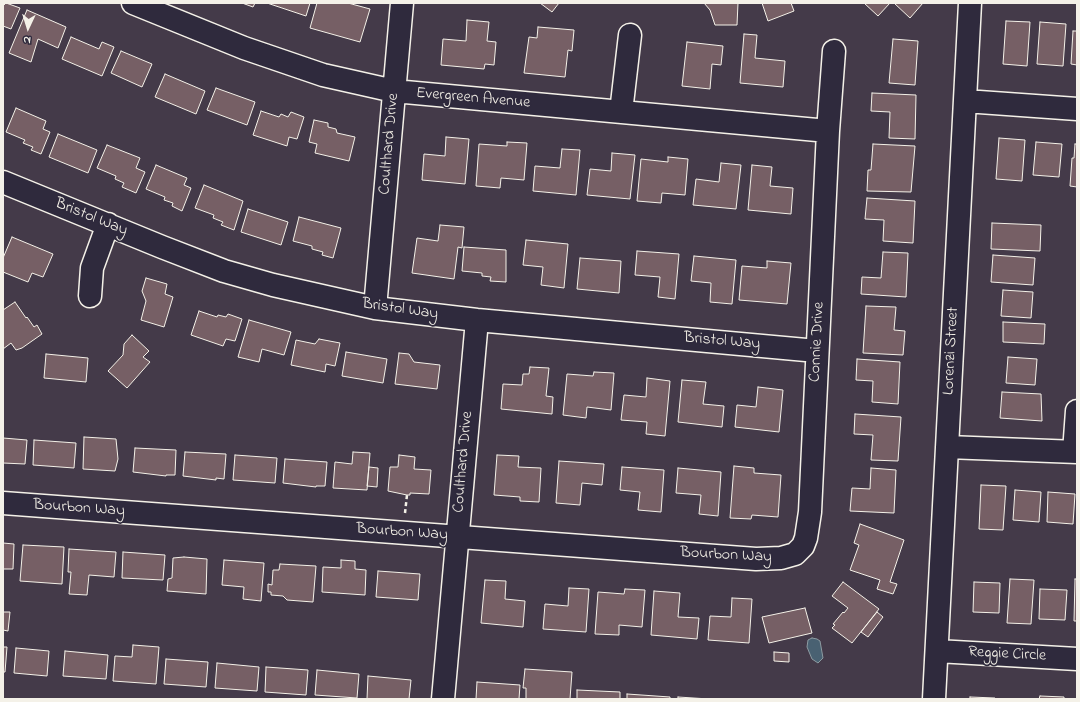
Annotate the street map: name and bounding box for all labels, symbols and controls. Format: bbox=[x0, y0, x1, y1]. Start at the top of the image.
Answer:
north arrow bbox=[8, 8, 48, 48]
text: N bbox=[23, 32, 31, 48]
street label: Evergreen Avenue bbox=[415, 84, 531, 114]
street label: Coulthard Drive bbox=[376, 92, 404, 196]
street label: Bristol Way bbox=[52, 195, 130, 241]
street label: Bristol Way bbox=[361, 295, 439, 325]
street label: Connie Drive bbox=[806, 301, 830, 383]
street label: Lorenzi Street bbox=[940, 306, 964, 396]
street label: Bristol Way bbox=[683, 329, 761, 355]
street label: Coulthard Drive bbox=[450, 410, 478, 514]
street label: Bourbon Way bbox=[33, 496, 125, 522]
street label: Bourbon Way bbox=[356, 520, 448, 546]
street label: Bourbon Way bbox=[680, 544, 772, 568]
street label: Reggie Circle bbox=[968, 643, 1046, 667]

